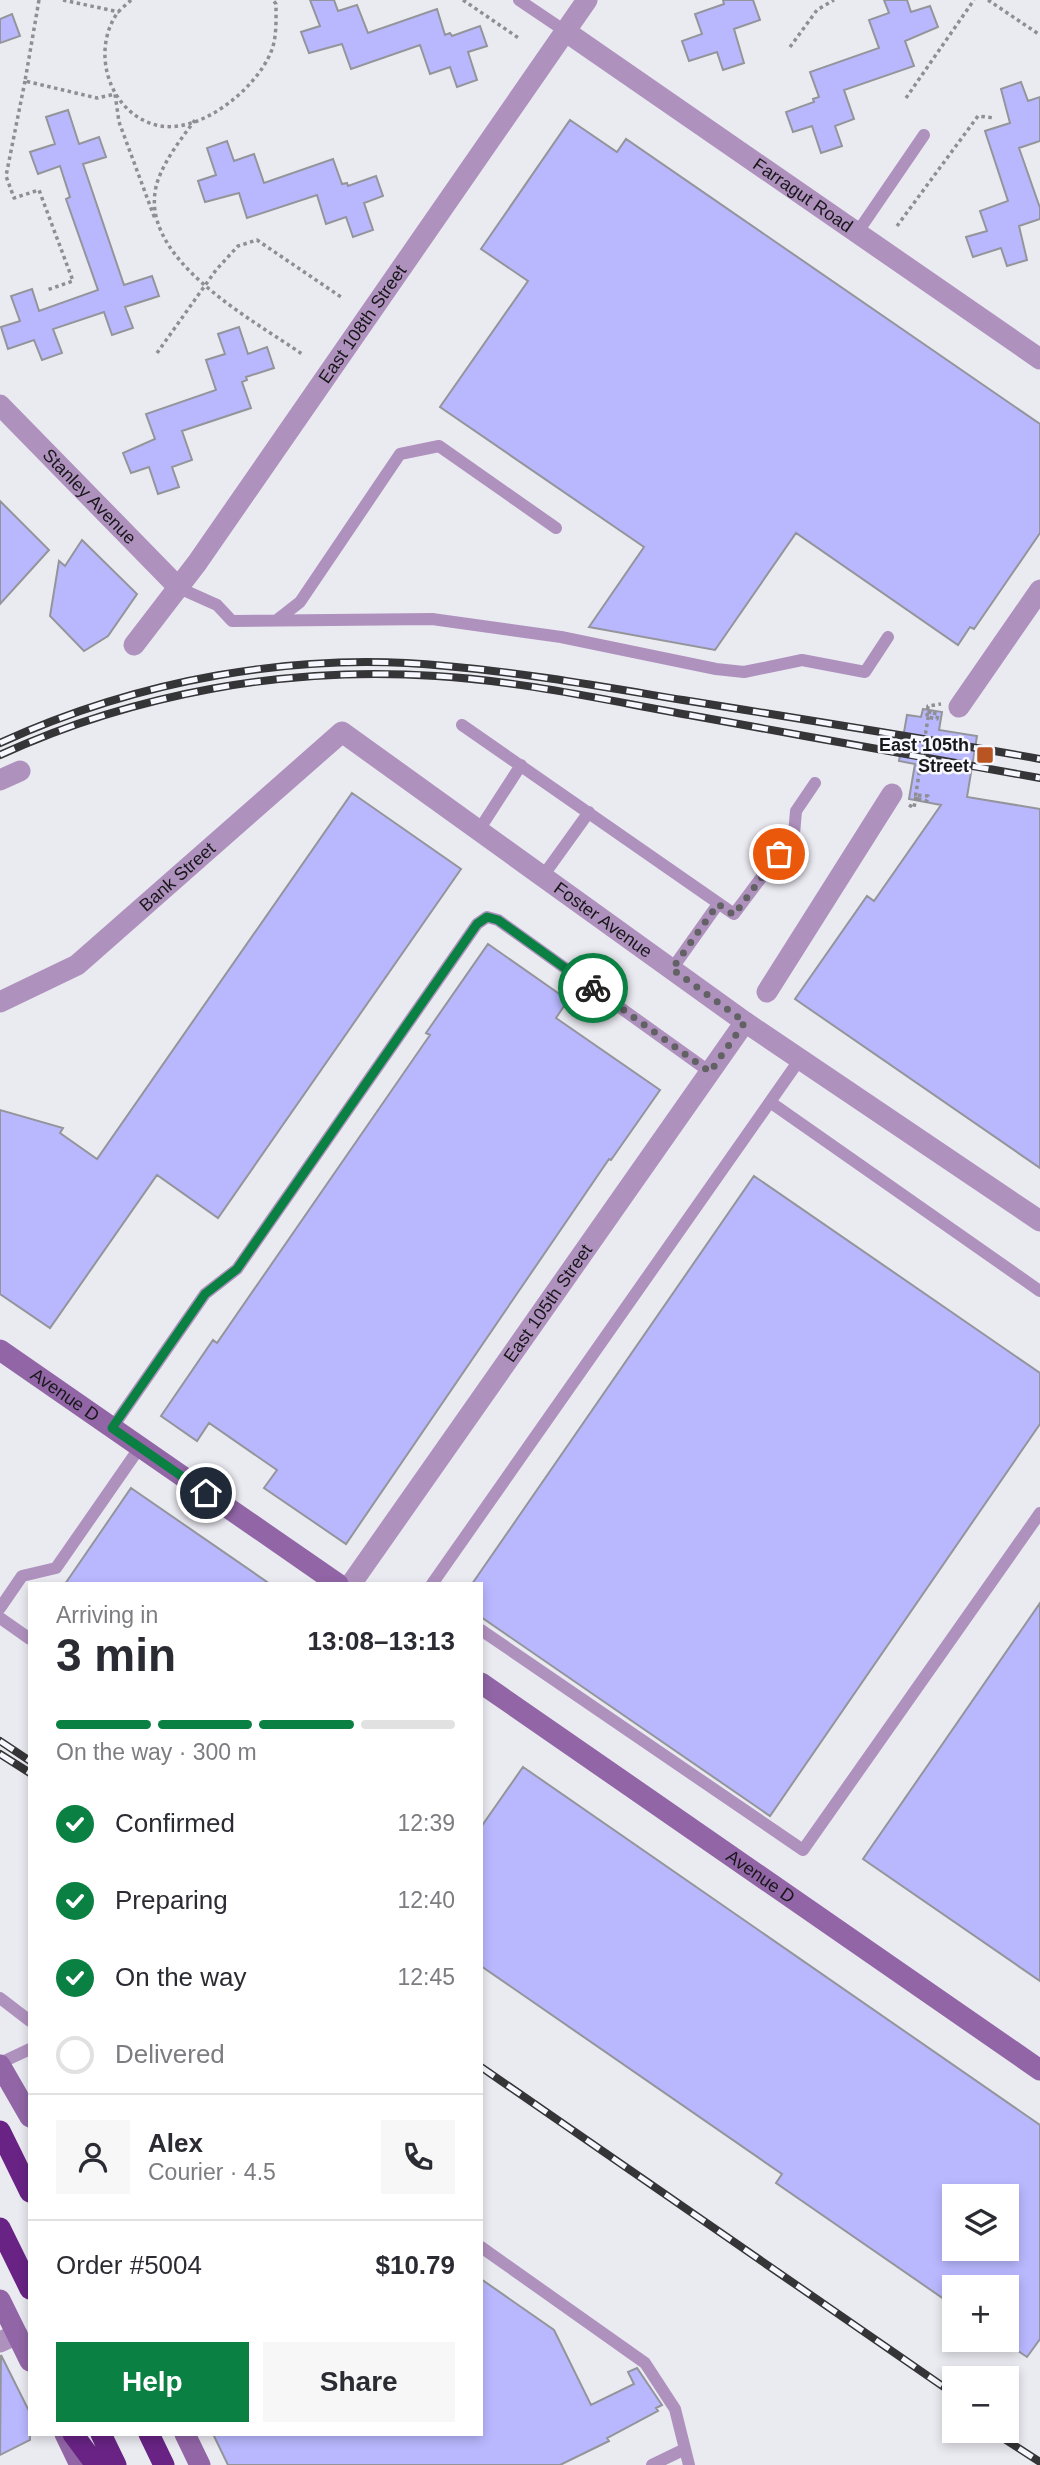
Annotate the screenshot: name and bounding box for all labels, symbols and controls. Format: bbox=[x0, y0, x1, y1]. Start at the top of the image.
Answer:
street label: Farragut Road bbox=[749, 154, 856, 236]
street label: East 108th Street bbox=[315, 261, 410, 387]
street label: Stanley Avenue bbox=[39, 445, 140, 548]
place label: East 105th Street bbox=[879, 735, 969, 776]
marker: East 105th Street bbox=[975, 745, 995, 765]
pin bbox=[749, 824, 809, 884]
icon: bag bbox=[760, 835, 798, 873]
street label: Bank Street bbox=[135, 838, 219, 915]
street label: Foster Avenue bbox=[550, 878, 656, 962]
courier bbox=[558, 953, 628, 1023]
icon: bike bbox=[574, 969, 612, 1007]
street label: East 105th Street bbox=[500, 1240, 596, 1366]
street label: Avenue D bbox=[27, 1364, 103, 1426]
pin bbox=[176, 1463, 236, 1523]
icon: home bbox=[187, 1474, 225, 1512]
text: Arriving in bbox=[56, 1602, 158, 1628]
text: 13:08–13:13 bbox=[308, 1626, 455, 1656]
text: 3 min bbox=[56, 1629, 176, 1681]
text: On the way · 300 m bbox=[56, 1739, 257, 1765]
icon: check bbox=[56, 1805, 94, 1843]
text: Confirmed bbox=[115, 1808, 235, 1838]
text: 12:39 bbox=[397, 1810, 455, 1836]
street label: Avenue D bbox=[722, 1846, 799, 1907]
icon: check bbox=[56, 1882, 94, 1920]
text: Preparing bbox=[115, 1885, 228, 1915]
text: 12:40 bbox=[397, 1887, 455, 1913]
icon: check bbox=[56, 1959, 94, 1997]
text: On the way bbox=[115, 1962, 247, 1992]
text: 12:45 bbox=[397, 1964, 455, 1990]
text: Delivered bbox=[115, 2039, 225, 2069]
button: person bbox=[56, 2120, 130, 2194]
button: phone bbox=[381, 2120, 455, 2194]
text: Alex bbox=[148, 2128, 203, 2158]
text: Courier · 4.5 bbox=[148, 2159, 276, 2185]
map controls bbox=[942, 2184, 1019, 2443]
button: layers bbox=[942, 2184, 1019, 2261]
text: Order #5004 bbox=[56, 2250, 202, 2280]
text: $10.79 bbox=[375, 2250, 455, 2280]
button: + bbox=[942, 2275, 1019, 2352]
button: Help bbox=[56, 2342, 249, 2422]
button: Share bbox=[263, 2342, 455, 2422]
button: − bbox=[942, 2366, 1019, 2443]

